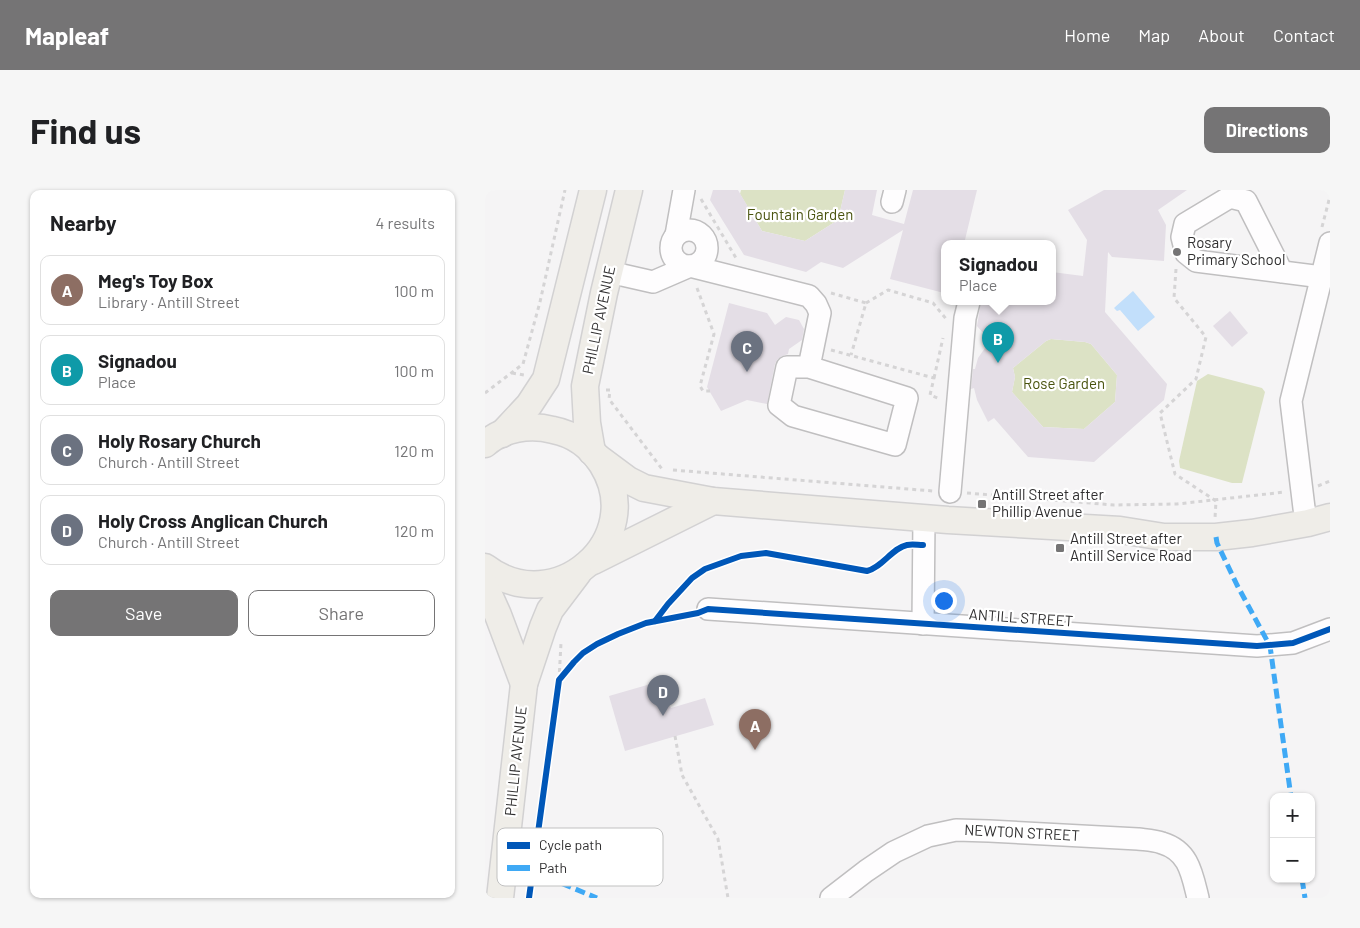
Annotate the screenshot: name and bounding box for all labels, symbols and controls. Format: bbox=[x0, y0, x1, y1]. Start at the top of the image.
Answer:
text: Mapleaf bbox=[25, 21, 109, 50]
text: Home bbox=[1064, 24, 1110, 46]
text: Map bbox=[1138, 24, 1170, 46]
text: About bbox=[1198, 24, 1245, 46]
text: Contact bbox=[1273, 24, 1335, 46]
button: Directions bbox=[1204, 107, 1330, 153]
text: Find us bbox=[30, 109, 141, 151]
park label: Fountain Garden bbox=[747, 205, 853, 223]
text: Nearby bbox=[50, 210, 116, 235]
text: 4 results bbox=[375, 213, 435, 232]
place label: Rosary Primary School bbox=[1187, 233, 1285, 268]
popup bbox=[941, 240, 1056, 305]
marker: Rosary Primary School bbox=[1171, 246, 1183, 258]
text: Signadou bbox=[959, 252, 1038, 275]
street label: PHILLIP AVENUE bbox=[578, 264, 618, 376]
text: Meg's Toy Box bbox=[98, 269, 214, 292]
text: Place bbox=[959, 275, 997, 294]
text: A bbox=[62, 281, 72, 300]
text: 100 m bbox=[394, 281, 434, 300]
text: Library · Antill Street bbox=[98, 292, 240, 311]
pin: B bbox=[982, 322, 1014, 363]
pin: C bbox=[731, 331, 763, 372]
text: Signadou bbox=[98, 349, 177, 372]
text: B bbox=[62, 361, 72, 380]
text: 100 m bbox=[394, 361, 434, 380]
text: Place bbox=[98, 372, 136, 391]
park label: Rose Garden bbox=[1023, 374, 1105, 392]
text: Holy Rosary Church bbox=[98, 429, 261, 452]
text: C bbox=[62, 441, 72, 460]
text: 120 m bbox=[394, 441, 434, 460]
text: Church · Antill Street bbox=[98, 452, 240, 471]
place label: Antill Street after Phillip Avenue bbox=[992, 485, 1105, 520]
marker: Antill Street after Phillip Avenue bbox=[976, 498, 988, 510]
text: Holy Cross Anglican Church bbox=[98, 509, 328, 532]
text: D bbox=[62, 521, 72, 540]
text: 120 m bbox=[394, 521, 434, 540]
place label: Antill Street after Antill Service Road bbox=[1070, 529, 1192, 564]
text: Church · Antill Street bbox=[98, 532, 240, 551]
marker: Antill Street after Antill Service Road bbox=[1054, 542, 1066, 554]
your location bbox=[931, 588, 957, 614]
button: Save bbox=[50, 590, 238, 636]
button: Share bbox=[248, 590, 435, 636]
street label: ANTILL STREET bbox=[968, 604, 1074, 630]
pin: D bbox=[647, 675, 679, 716]
street label: PHILLIP AVENUE bbox=[500, 705, 530, 817]
pin: A bbox=[739, 709, 771, 750]
map controls bbox=[1270, 793, 1315, 883]
button: + bbox=[1270, 793, 1315, 838]
street label: NEWTON STREET bbox=[964, 820, 1080, 844]
legend bbox=[497, 828, 663, 886]
text: Cycle path bbox=[539, 836, 602, 853]
button: − bbox=[1270, 838, 1315, 883]
text: Path bbox=[539, 859, 567, 876]

